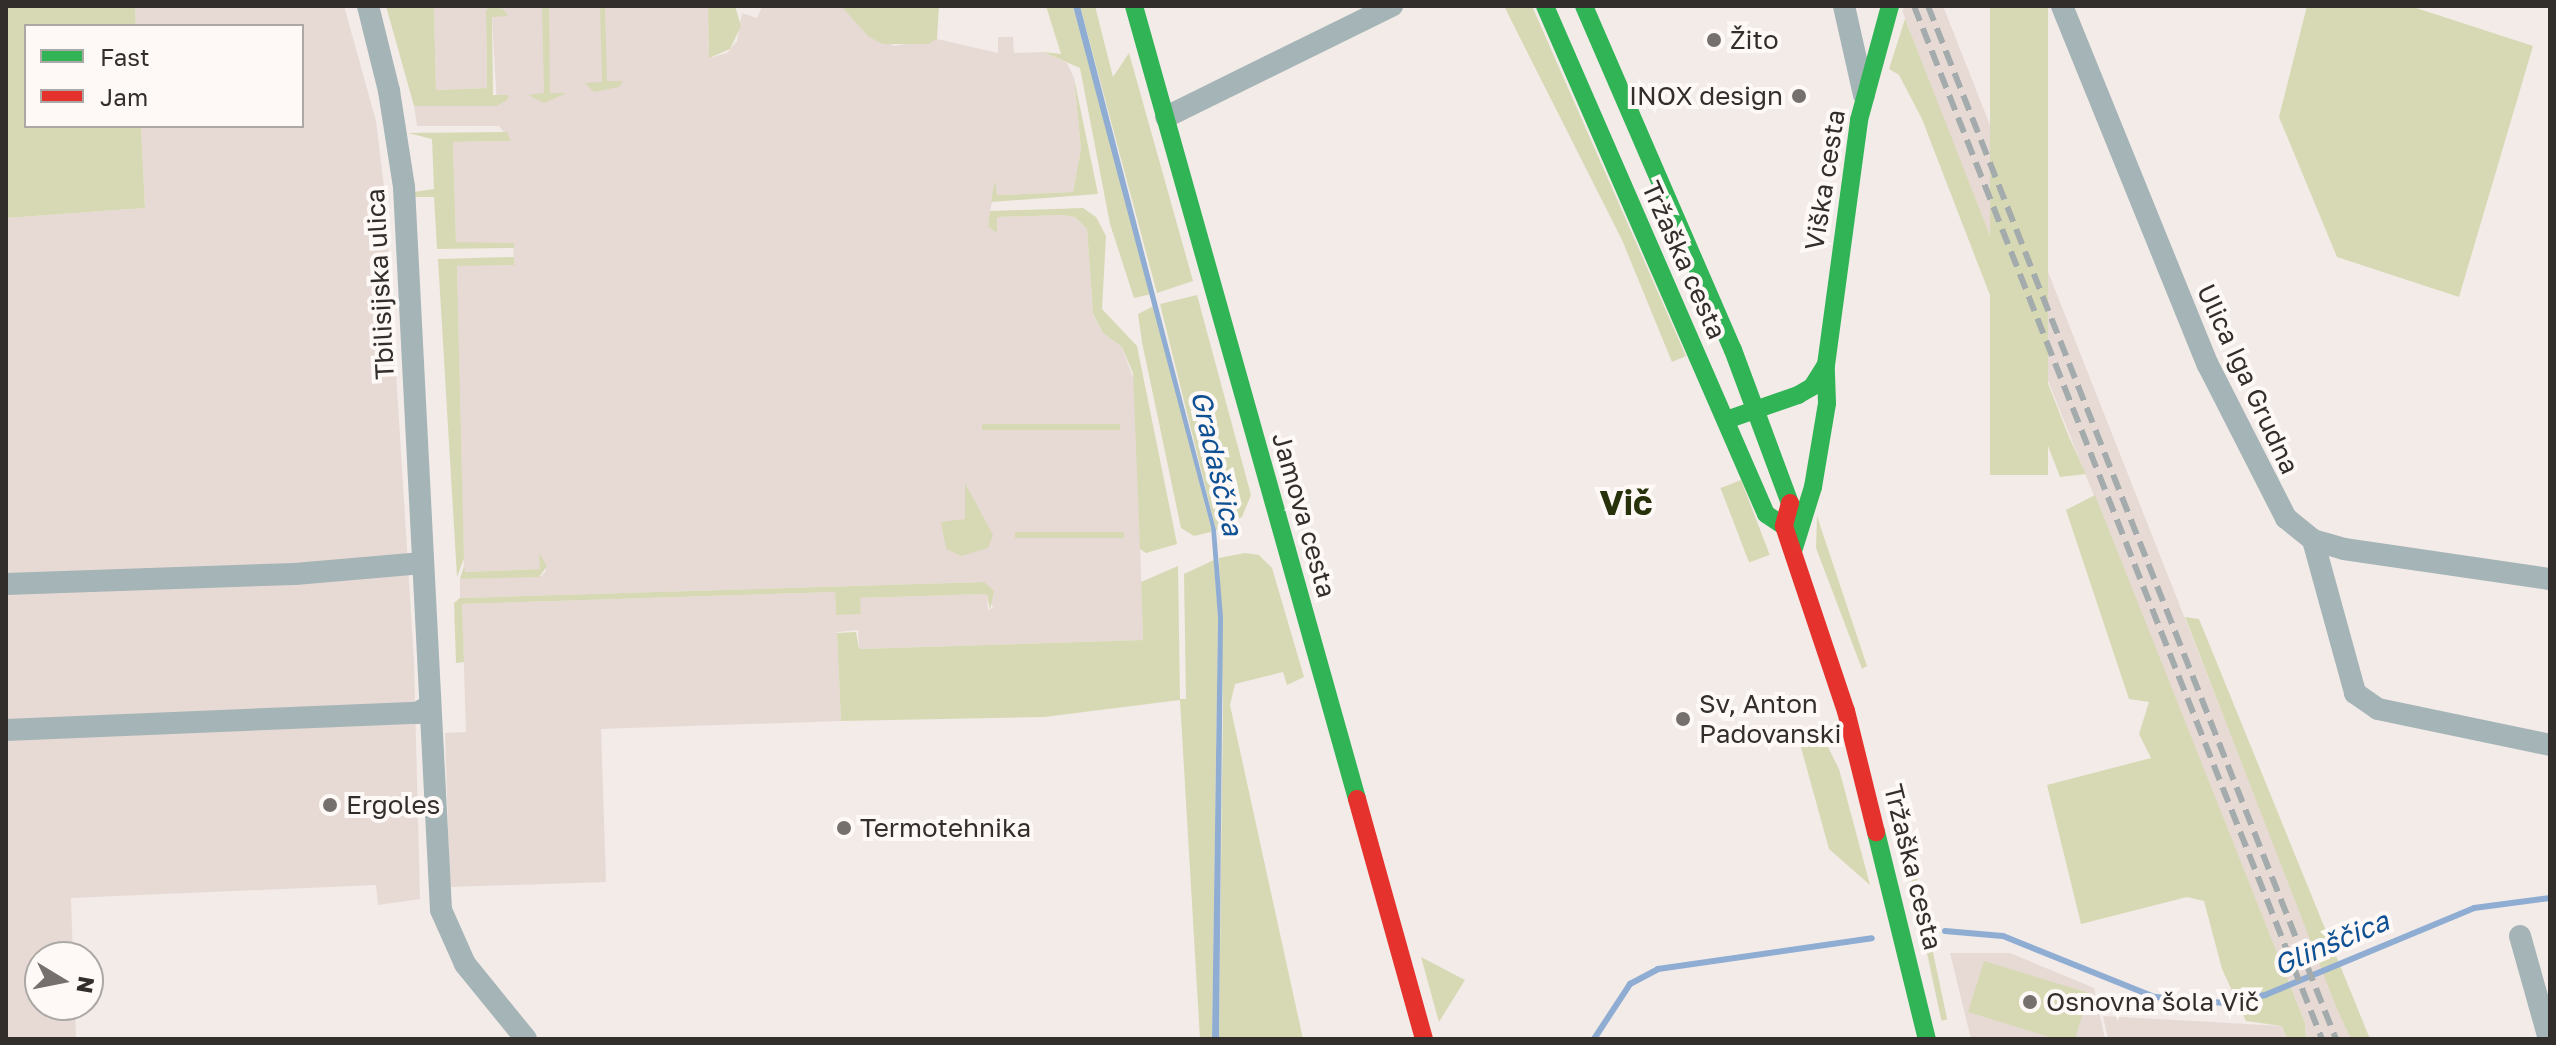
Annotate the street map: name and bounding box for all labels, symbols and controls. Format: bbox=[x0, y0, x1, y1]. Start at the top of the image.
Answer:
legend bbox=[24, 24, 304, 128]
place label: Žito bbox=[1730, 24, 1779, 56]
marker: Žito bbox=[1705, 31, 1723, 49]
text: Fast bbox=[100, 42, 150, 71]
place label: INOX design bbox=[1629, 80, 1783, 112]
text: Jam bbox=[100, 82, 148, 111]
marker: INOX design bbox=[1790, 87, 1808, 105]
street label: Viška cesta bbox=[1798, 107, 1852, 253]
street label: Tržaška cesta bbox=[1635, 176, 1733, 344]
street label: Tbilisijska ulica bbox=[359, 188, 401, 380]
street label: Ulica Iga Grudna bbox=[2190, 279, 2306, 479]
water label: Gradaščica bbox=[1184, 387, 1250, 539]
street label: Jamova cesta bbox=[1266, 429, 1342, 601]
district label: Vič bbox=[1599, 483, 1653, 523]
place label: Sv, Anton Padovanski bbox=[1699, 688, 1841, 750]
marker: Sv, Anton Padovanski bbox=[1674, 710, 1692, 728]
street label: Tržaška cesta bbox=[1877, 781, 1949, 953]
place label: Ergoles bbox=[346, 789, 440, 821]
marker: Ergoles bbox=[321, 796, 339, 814]
place label: Termotehnika bbox=[860, 812, 1031, 844]
marker: Termotehnika bbox=[835, 819, 853, 837]
water label: Glinščica bbox=[2268, 904, 2394, 982]
north arrow bbox=[24, 941, 104, 1021]
text: N bbox=[71, 974, 101, 995]
place label: Osnovna šola Vič bbox=[2046, 986, 2259, 1018]
marker: Osnovna šola Vič bbox=[2021, 993, 2039, 1011]

